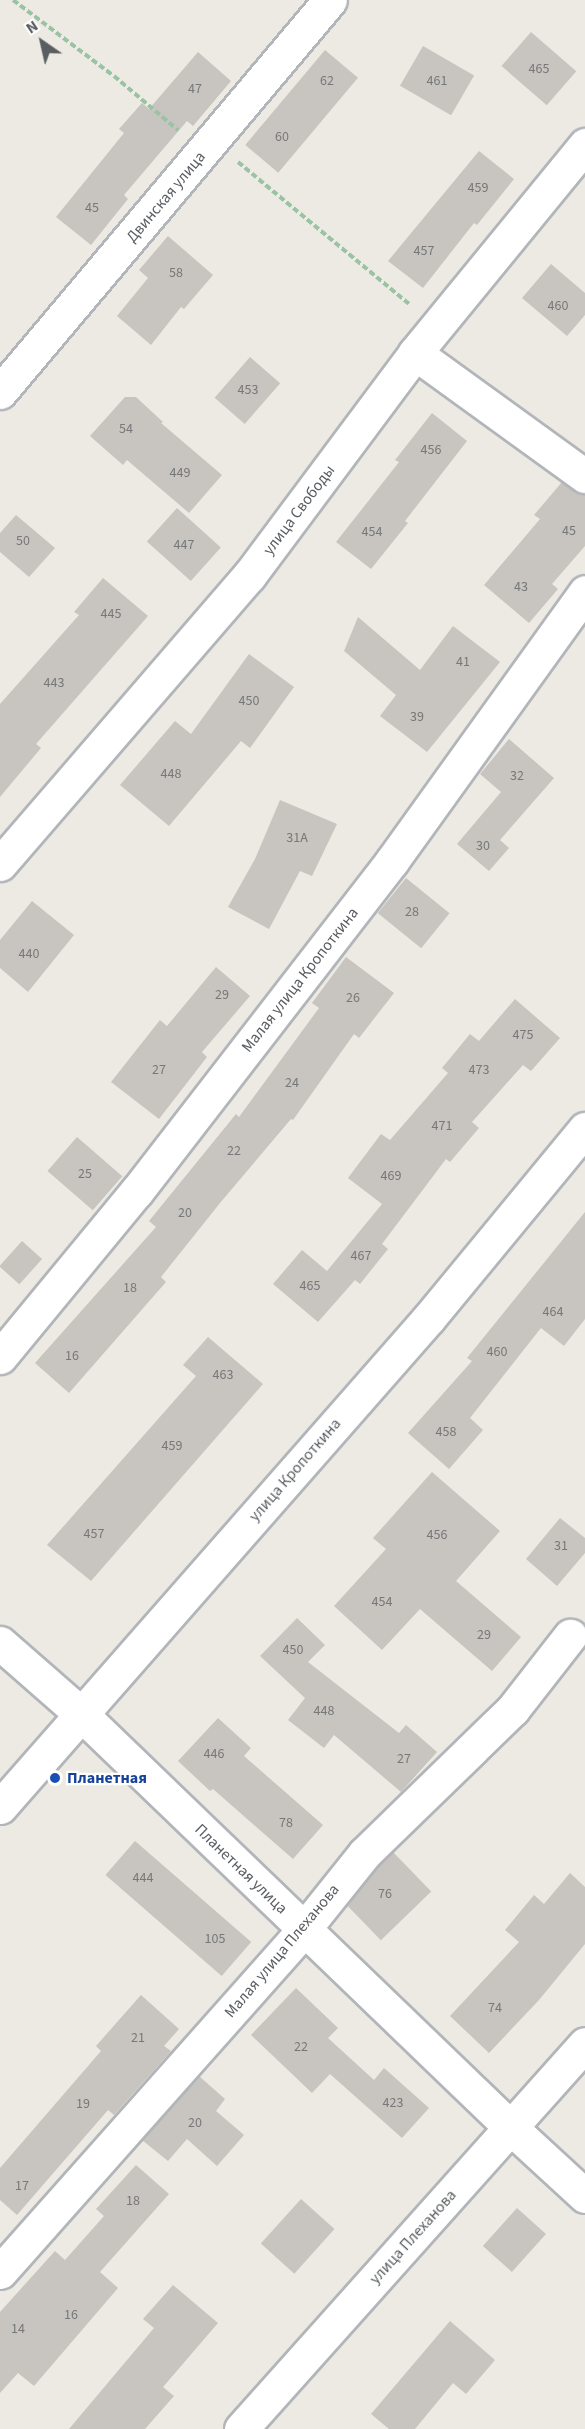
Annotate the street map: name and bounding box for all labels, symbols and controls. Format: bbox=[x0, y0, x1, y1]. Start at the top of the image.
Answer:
north arrow bbox=[12, 12, 72, 72]
text: N bbox=[21, 15, 42, 39]
house number: 465 bbox=[529, 61, 549, 77]
house number: 62 bbox=[320, 73, 334, 89]
house number: 461 bbox=[427, 73, 447, 89]
house number: 47 bbox=[188, 81, 202, 97]
house number: 60 bbox=[275, 129, 289, 145]
street label: Двинская улица bbox=[122, 148, 210, 246]
house number: 459 bbox=[468, 180, 488, 196]
house number: 45 bbox=[85, 200, 99, 216]
house number: 457 bbox=[414, 243, 434, 259]
house number: 58 bbox=[169, 265, 183, 281]
house number: 460 bbox=[548, 298, 568, 314]
house number: 453 bbox=[238, 382, 258, 398]
house number: 54 bbox=[119, 421, 133, 437]
house number: 456 bbox=[421, 442, 441, 458]
street label: улица Свободы bbox=[259, 461, 339, 559]
house number: 449 bbox=[170, 465, 190, 481]
house number: 45 bbox=[562, 523, 576, 539]
house number: 454 bbox=[362, 524, 382, 540]
house number: 50 bbox=[16, 533, 30, 549]
house number: 447 bbox=[174, 537, 194, 553]
house number: 43 bbox=[514, 579, 528, 595]
house number: 445 bbox=[101, 606, 121, 622]
house number: 41 bbox=[456, 654, 470, 670]
house number: 443 bbox=[44, 675, 64, 691]
house number: 450 bbox=[239, 693, 259, 709]
house number: 39 bbox=[410, 709, 424, 725]
house number: 448 bbox=[161, 766, 181, 782]
house number: 32 bbox=[510, 768, 524, 784]
house number: 31А bbox=[286, 830, 308, 846]
house number: 30 bbox=[476, 838, 490, 854]
street label: Малая улица Кропоткина bbox=[238, 904, 362, 1056]
house number: 28 bbox=[405, 904, 419, 920]
house number: 440 bbox=[19, 946, 39, 962]
house number: 29 bbox=[215, 987, 229, 1003]
house number: 26 bbox=[346, 990, 360, 1006]
house number: 475 bbox=[513, 1027, 533, 1043]
house number: 27 bbox=[152, 1062, 166, 1078]
house number: 473 bbox=[469, 1062, 489, 1078]
house number: 24 bbox=[285, 1075, 299, 1091]
house number: 471 bbox=[432, 1118, 452, 1134]
house number: 22 bbox=[227, 1143, 241, 1159]
house number: 25 bbox=[78, 1166, 92, 1182]
house number: 469 bbox=[381, 1168, 401, 1184]
house number: 20 bbox=[178, 1205, 192, 1221]
house number: 467 bbox=[351, 1248, 371, 1264]
house number: 465 bbox=[300, 1278, 320, 1294]
house number: 18 bbox=[123, 1280, 137, 1296]
house number: 464 bbox=[543, 1304, 563, 1320]
house number: 460 bbox=[487, 1344, 507, 1360]
house number: 16 bbox=[65, 1348, 79, 1364]
house number: 463 bbox=[213, 1367, 233, 1383]
street label: улица Кропоткина bbox=[245, 1414, 345, 1526]
house number: 458 bbox=[436, 1424, 456, 1440]
house number: 459 bbox=[162, 1438, 182, 1454]
house number: 457 bbox=[84, 1526, 104, 1542]
house number: 456 bbox=[427, 1527, 447, 1543]
house number: 31 bbox=[554, 1538, 568, 1554]
house number: 454 bbox=[372, 1594, 392, 1610]
house number: 29 bbox=[477, 1627, 491, 1643]
house number: 450 bbox=[283, 1642, 303, 1658]
house number: 448 bbox=[314, 1703, 334, 1719]
house number: 446 bbox=[204, 1746, 224, 1762]
house number: 27 bbox=[397, 1751, 411, 1767]
place label: Планетная bbox=[67, 1768, 147, 1788]
marker: Планетная bbox=[48, 1771, 62, 1785]
house number: 78 bbox=[279, 1815, 293, 1831]
street label: Планетная улица bbox=[191, 1820, 291, 1918]
house number: 444 bbox=[133, 1870, 153, 1886]
street label: Малая улица Плеханова bbox=[221, 1880, 343, 2022]
house number: 76 bbox=[378, 1886, 392, 1902]
house number: 105 bbox=[205, 1931, 225, 1947]
house number: 74 bbox=[488, 2000, 502, 2016]
house number: 21 bbox=[131, 2030, 145, 2046]
house number: 22 bbox=[294, 2039, 308, 2055]
house number: 423 bbox=[383, 2095, 403, 2111]
house number: 19 bbox=[76, 2096, 90, 2112]
house number: 20 bbox=[188, 2115, 202, 2131]
house number: 17 bbox=[15, 2178, 29, 2194]
street label: улица Плеханова bbox=[365, 2186, 461, 2288]
house number: 18 bbox=[126, 2193, 140, 2209]
house number: 16 bbox=[64, 2307, 78, 2323]
house number: 14 bbox=[11, 2321, 25, 2337]

